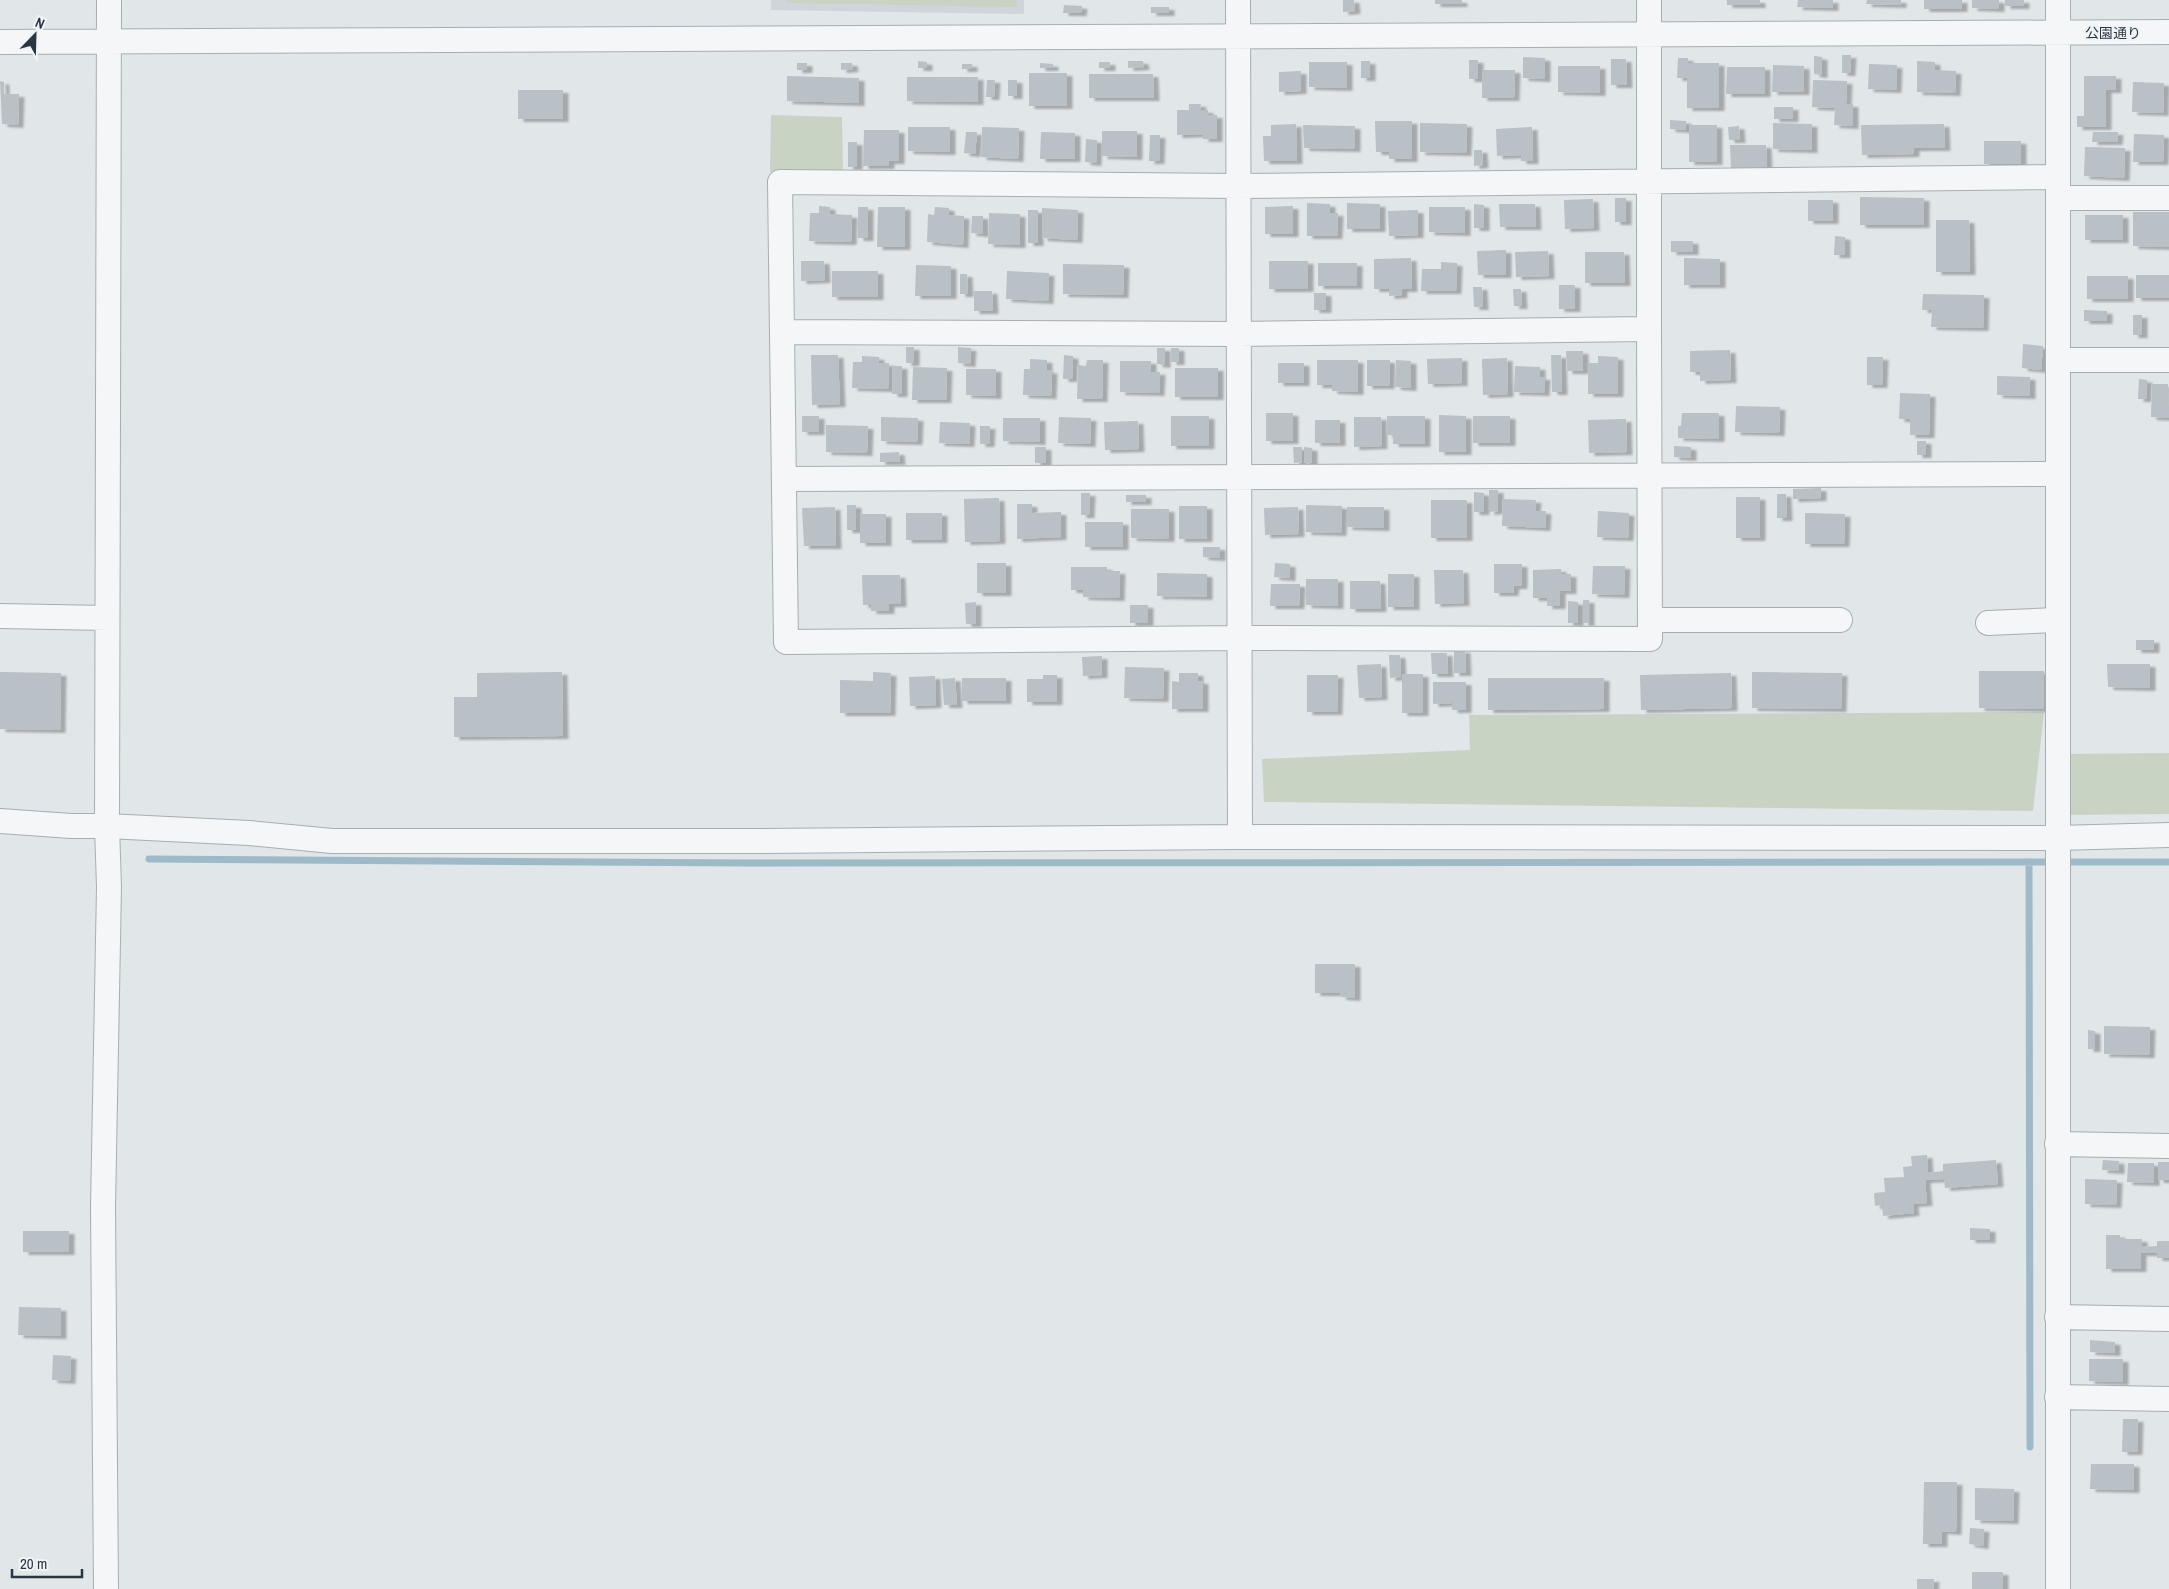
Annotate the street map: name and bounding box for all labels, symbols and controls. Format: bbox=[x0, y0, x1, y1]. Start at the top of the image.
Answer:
north arrow bbox=[10, 10, 60, 60]
text: N bbox=[33, 13, 47, 33]
street label: 公園通り bbox=[2085, 24, 2141, 42]
scale bar bbox=[12, 1546, 82, 1578]
text: 20 m bbox=[20, 1553, 47, 1574]

